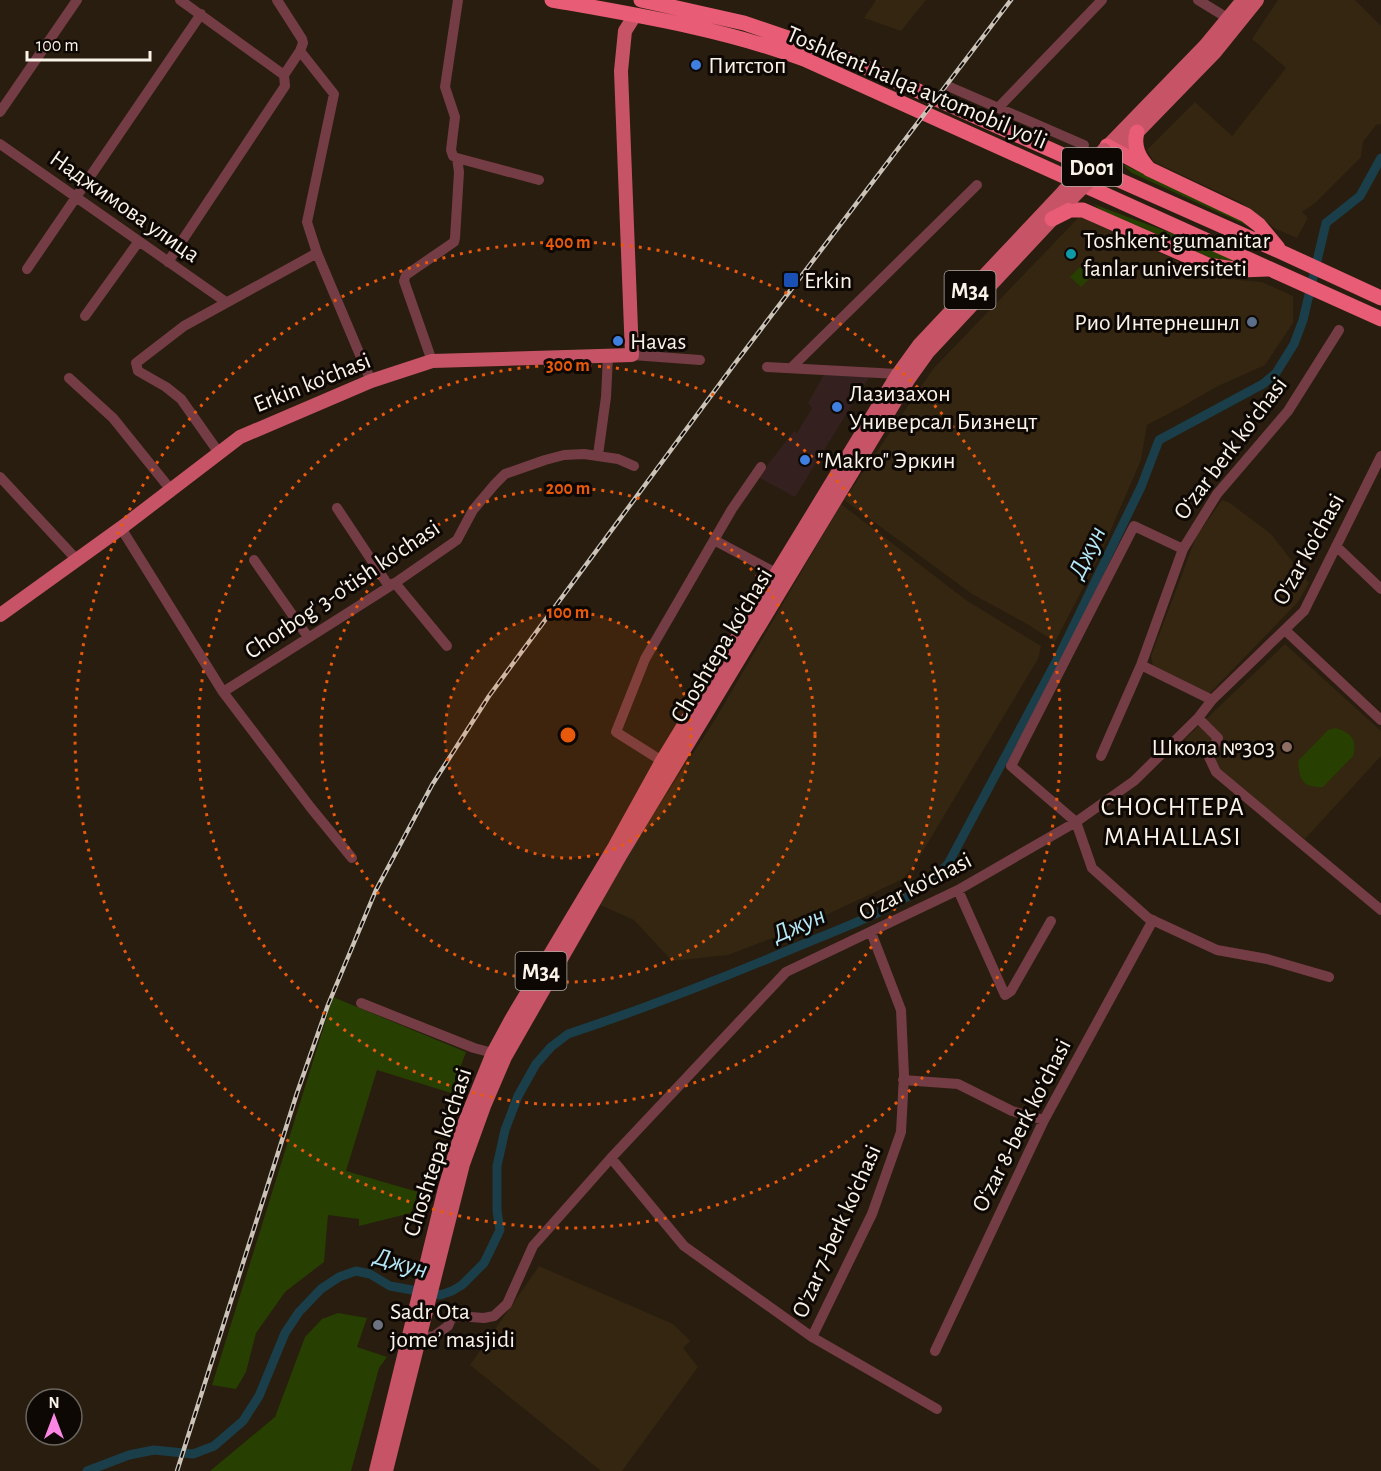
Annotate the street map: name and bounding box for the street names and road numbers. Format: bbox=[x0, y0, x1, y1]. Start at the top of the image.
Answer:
street label: Toshkent halqa avtomobil yo'li bbox=[783, 22, 1050, 154]
street label: Наджимова улица bbox=[45, 146, 204, 267]
road number: D001 bbox=[1062, 148, 1122, 186]
road number: M34 bbox=[944, 271, 996, 309]
street label: Erkin ko'chasi bbox=[250, 349, 374, 417]
street label: Oʻzar berk koʻchasi bbox=[1170, 373, 1292, 524]
street label: O'zar ko'chasi bbox=[1269, 490, 1349, 609]
street label: Chorbog' 3-o'tish ko'chasi bbox=[241, 516, 444, 664]
street label: Choshtepa ko'chasi bbox=[666, 564, 777, 727]
street label: O'zar ko'chasi bbox=[855, 848, 976, 925]
road number: M34 bbox=[516, 952, 566, 990]
street label: Oʻzar 8-berk koʻchasi bbox=[968, 1035, 1076, 1216]
street label: Choshtepa ko'chasi bbox=[399, 1065, 476, 1239]
street label: O'zar 7-berk ko'chasi bbox=[788, 1141, 886, 1321]

